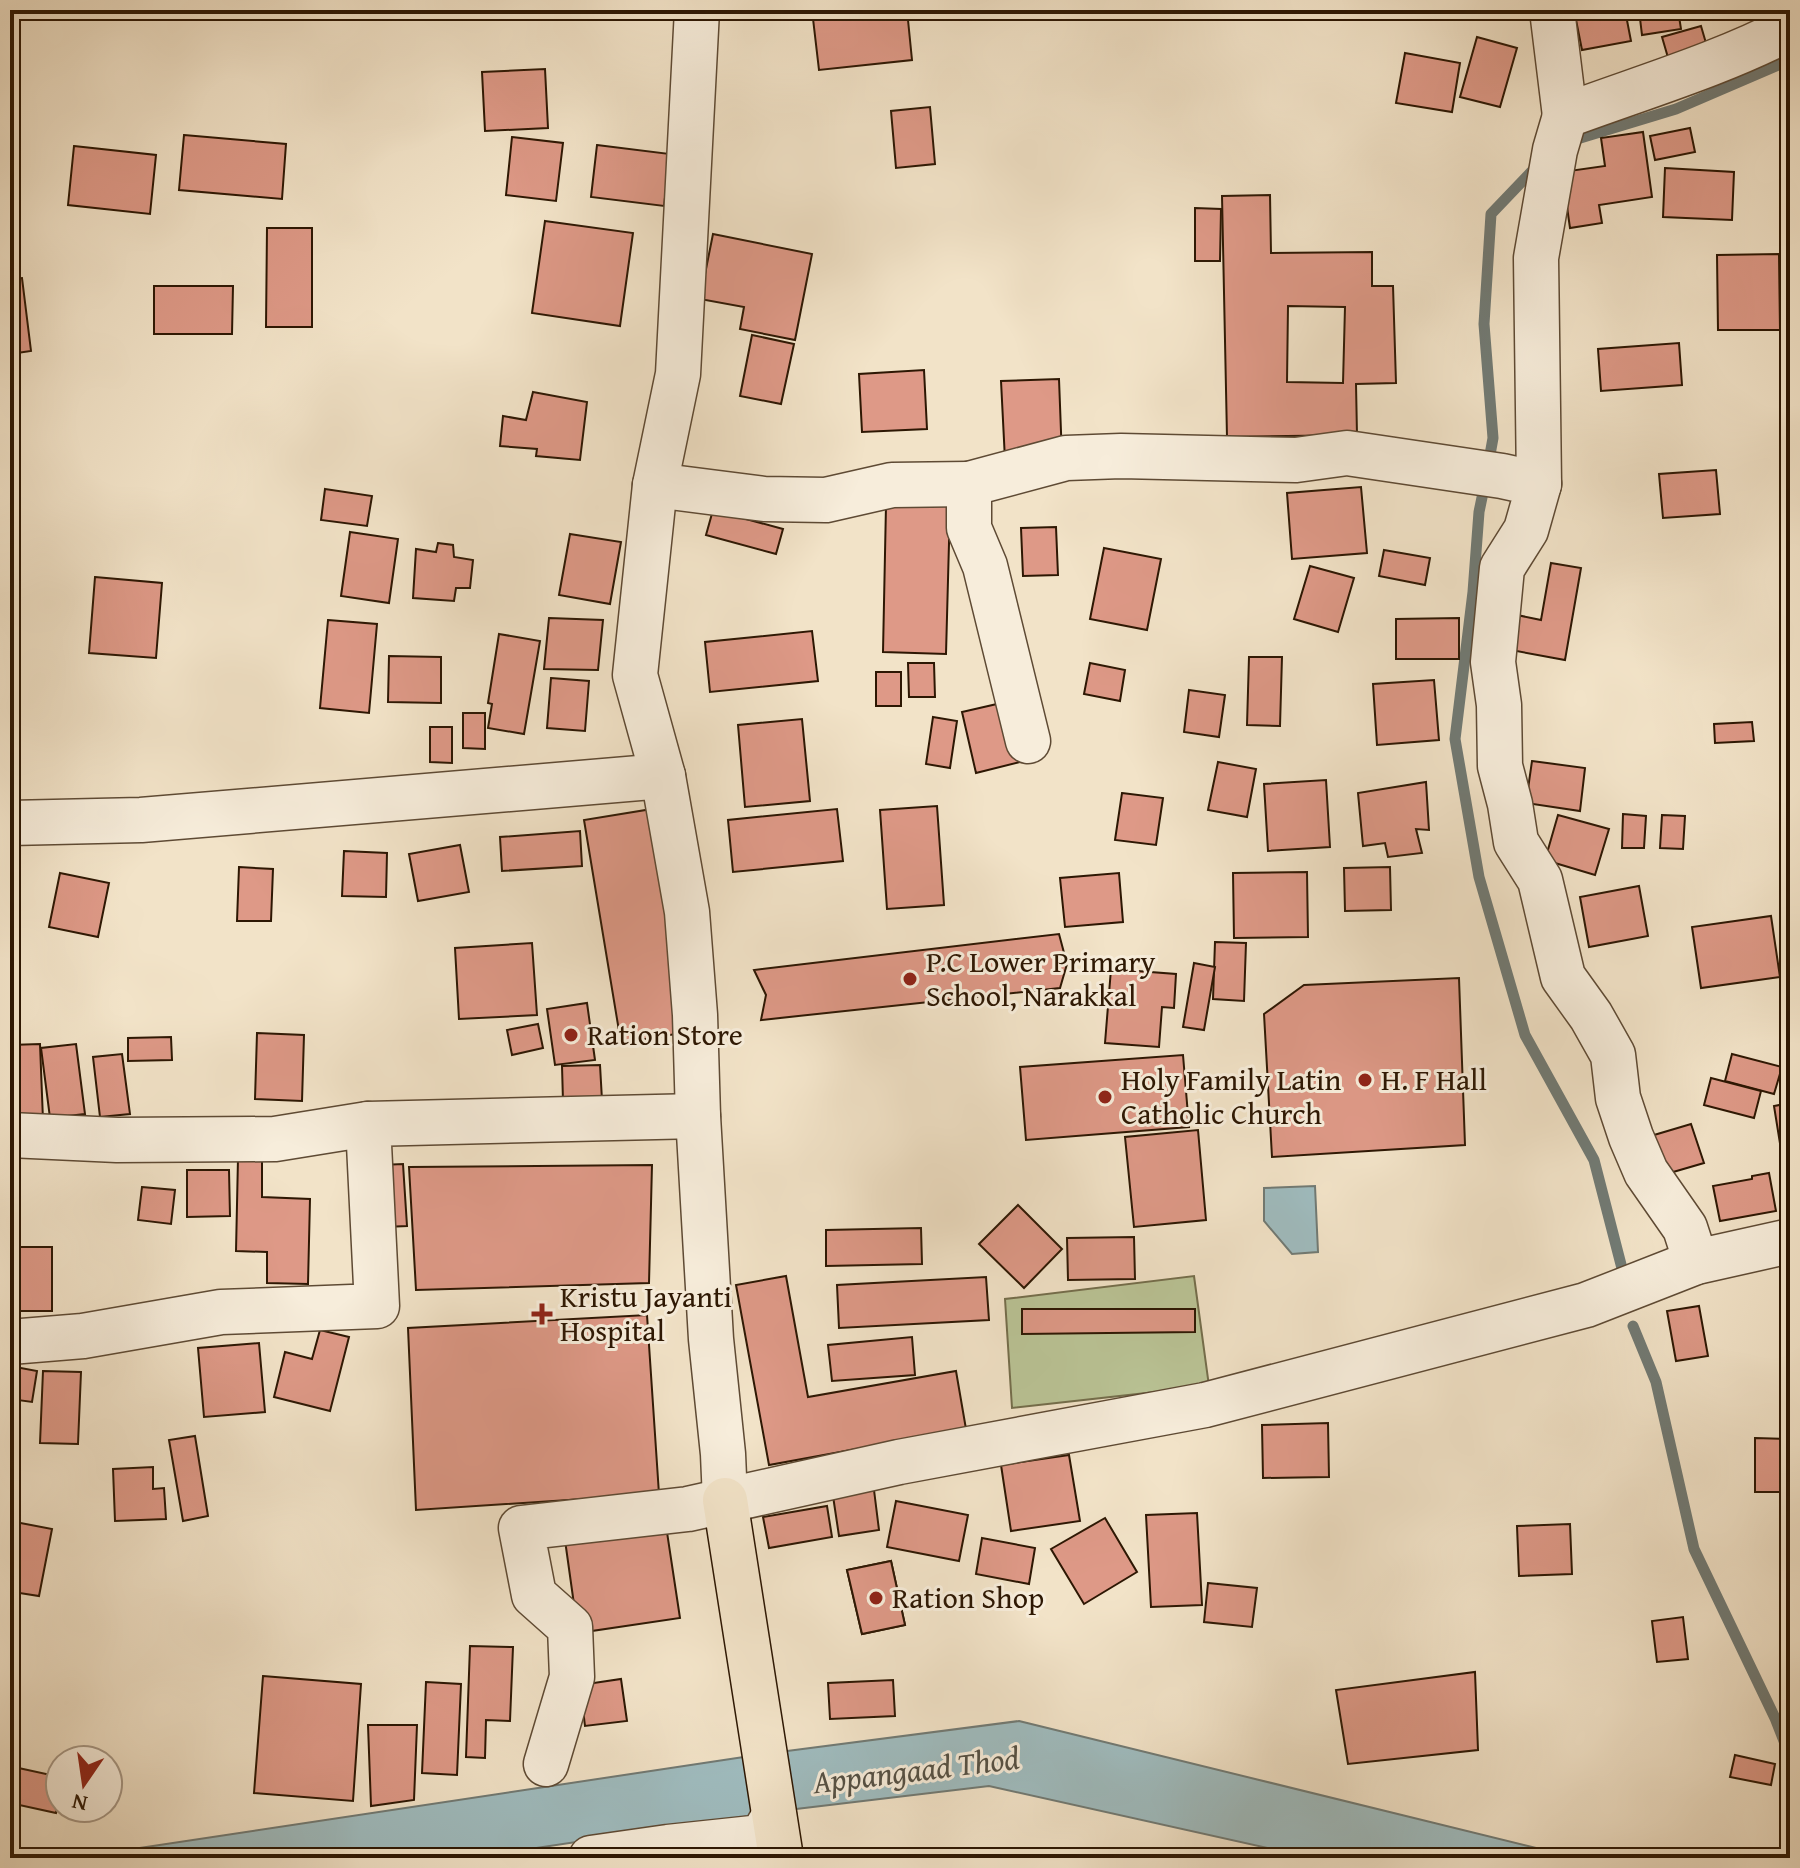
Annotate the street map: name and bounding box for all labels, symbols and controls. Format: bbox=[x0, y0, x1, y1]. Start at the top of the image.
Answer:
place label: P.C Lower Primary School, Narakkal bbox=[926, 939, 1156, 1017]
marker: P.C Lower Primary School, Narakkal bbox=[901, 970, 919, 988]
place label: Ration Store bbox=[587, 1012, 743, 1056]
marker: Ration Store bbox=[562, 1026, 580, 1044]
place label: Holy Family Latin Catholic Church bbox=[1121, 1057, 1342, 1135]
place label: H. F Hall bbox=[1381, 1057, 1487, 1101]
marker: H. F Hall bbox=[1356, 1071, 1374, 1089]
marker: Holy Family Latin Catholic Church bbox=[1096, 1088, 1114, 1106]
place label: Kristu Jayanti Hospital bbox=[560, 1274, 732, 1352]
marker: Kristu Jayanti Hospital bbox=[531, 1303, 553, 1325]
place label: Ration Shop bbox=[892, 1575, 1044, 1619]
marker: Ration Shop bbox=[867, 1589, 885, 1607]
water label: Appangaad Thod bbox=[809, 1734, 1022, 1806]
north arrow bbox=[44, 1744, 124, 1824]
text: N bbox=[68, 1786, 90, 1821]

